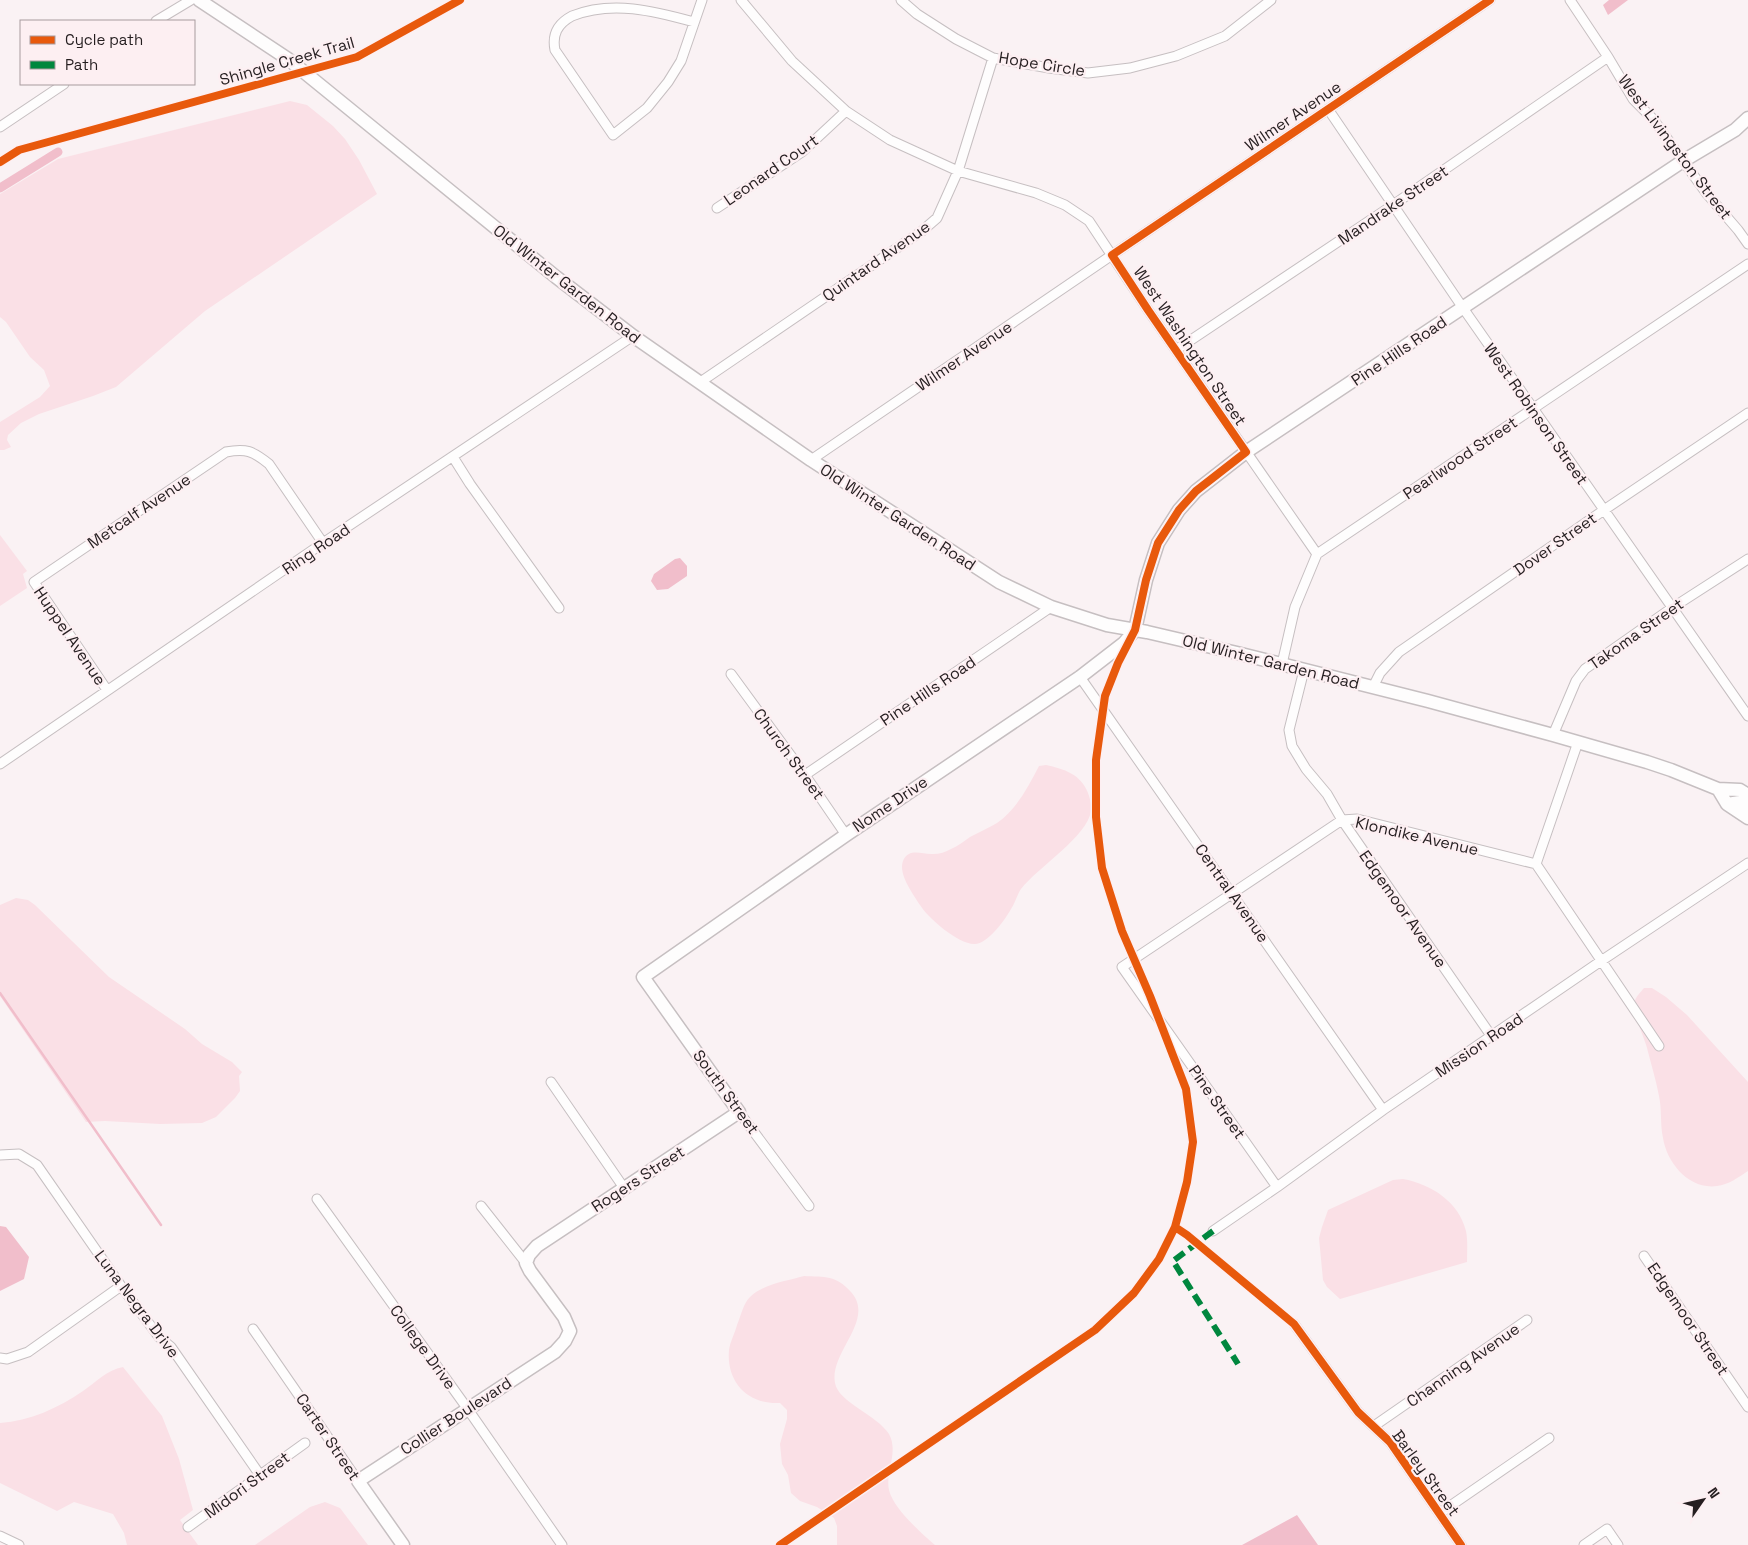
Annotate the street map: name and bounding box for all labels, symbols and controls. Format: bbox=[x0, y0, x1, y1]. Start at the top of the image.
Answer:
legend bbox=[20, 20, 195, 85]
text: Cycle path bbox=[65, 30, 143, 49]
street label: Shingle Creek Trail bbox=[217, 32, 357, 90]
street label: Hope Circle bbox=[997, 47, 1087, 81]
text: Path bbox=[65, 55, 98, 74]
street label: West Livingston Street bbox=[1614, 70, 1736, 224]
street label: Wilmer Avenue bbox=[1241, 76, 1345, 156]
street label: Leonard Court bbox=[720, 130, 822, 210]
street label: Mandrake Street bbox=[1334, 160, 1452, 250]
street label: Quintard Avenue bbox=[818, 216, 934, 306]
street label: Old Winter Garden Road bbox=[489, 220, 645, 348]
street label: West Washington Street bbox=[1129, 262, 1251, 430]
street label: Pine Hills Road bbox=[1347, 311, 1451, 391]
street label: Wilmer Avenue bbox=[912, 316, 1016, 396]
street label: West Robinson Street bbox=[1479, 339, 1593, 489]
street label: Pearlwood Street bbox=[1399, 412, 1521, 504]
street label: Old Winter Garden Road bbox=[816, 459, 980, 575]
street label: Metcalf Avenue bbox=[83, 469, 195, 553]
street label: Dover Street bbox=[1509, 508, 1601, 580]
street label: Ring Road bbox=[278, 519, 354, 579]
street label: Huppel Avenue bbox=[29, 583, 111, 689]
street label: Takoma Street bbox=[1584, 593, 1688, 675]
street label: Old Winter Garden Road bbox=[1180, 630, 1362, 694]
street label: Pine Hills Road bbox=[876, 651, 980, 731]
street label: Church Street bbox=[749, 704, 829, 804]
street label: Nome Drive bbox=[848, 771, 932, 837]
street label: Klondike Avenue bbox=[1353, 812, 1481, 860]
street label: Central Avenue bbox=[1190, 839, 1274, 947]
street label: Edgemoor Avenue bbox=[1355, 846, 1451, 972]
street label: Mission Road bbox=[1431, 1008, 1527, 1082]
street label: South Street bbox=[688, 1046, 764, 1138]
street label: Pine Street bbox=[1184, 1061, 1250, 1143]
street label: Rogers Street bbox=[587, 1141, 689, 1217]
street label: Luna Negra Drive bbox=[90, 1246, 184, 1362]
street label: Edgemoor Street bbox=[1642, 1259, 1734, 1379]
street label: College Drive bbox=[385, 1301, 461, 1393]
street label: Channing Avenue bbox=[1402, 1318, 1524, 1412]
street label: Collier Boulevard bbox=[396, 1372, 516, 1460]
street label: Carter Street bbox=[291, 1389, 365, 1485]
street label: Barley Street bbox=[1388, 1426, 1464, 1520]
street label: Midori Street bbox=[200, 1447, 294, 1523]
north arrow bbox=[1678, 1475, 1728, 1525]
text: N bbox=[1704, 1484, 1724, 1502]

